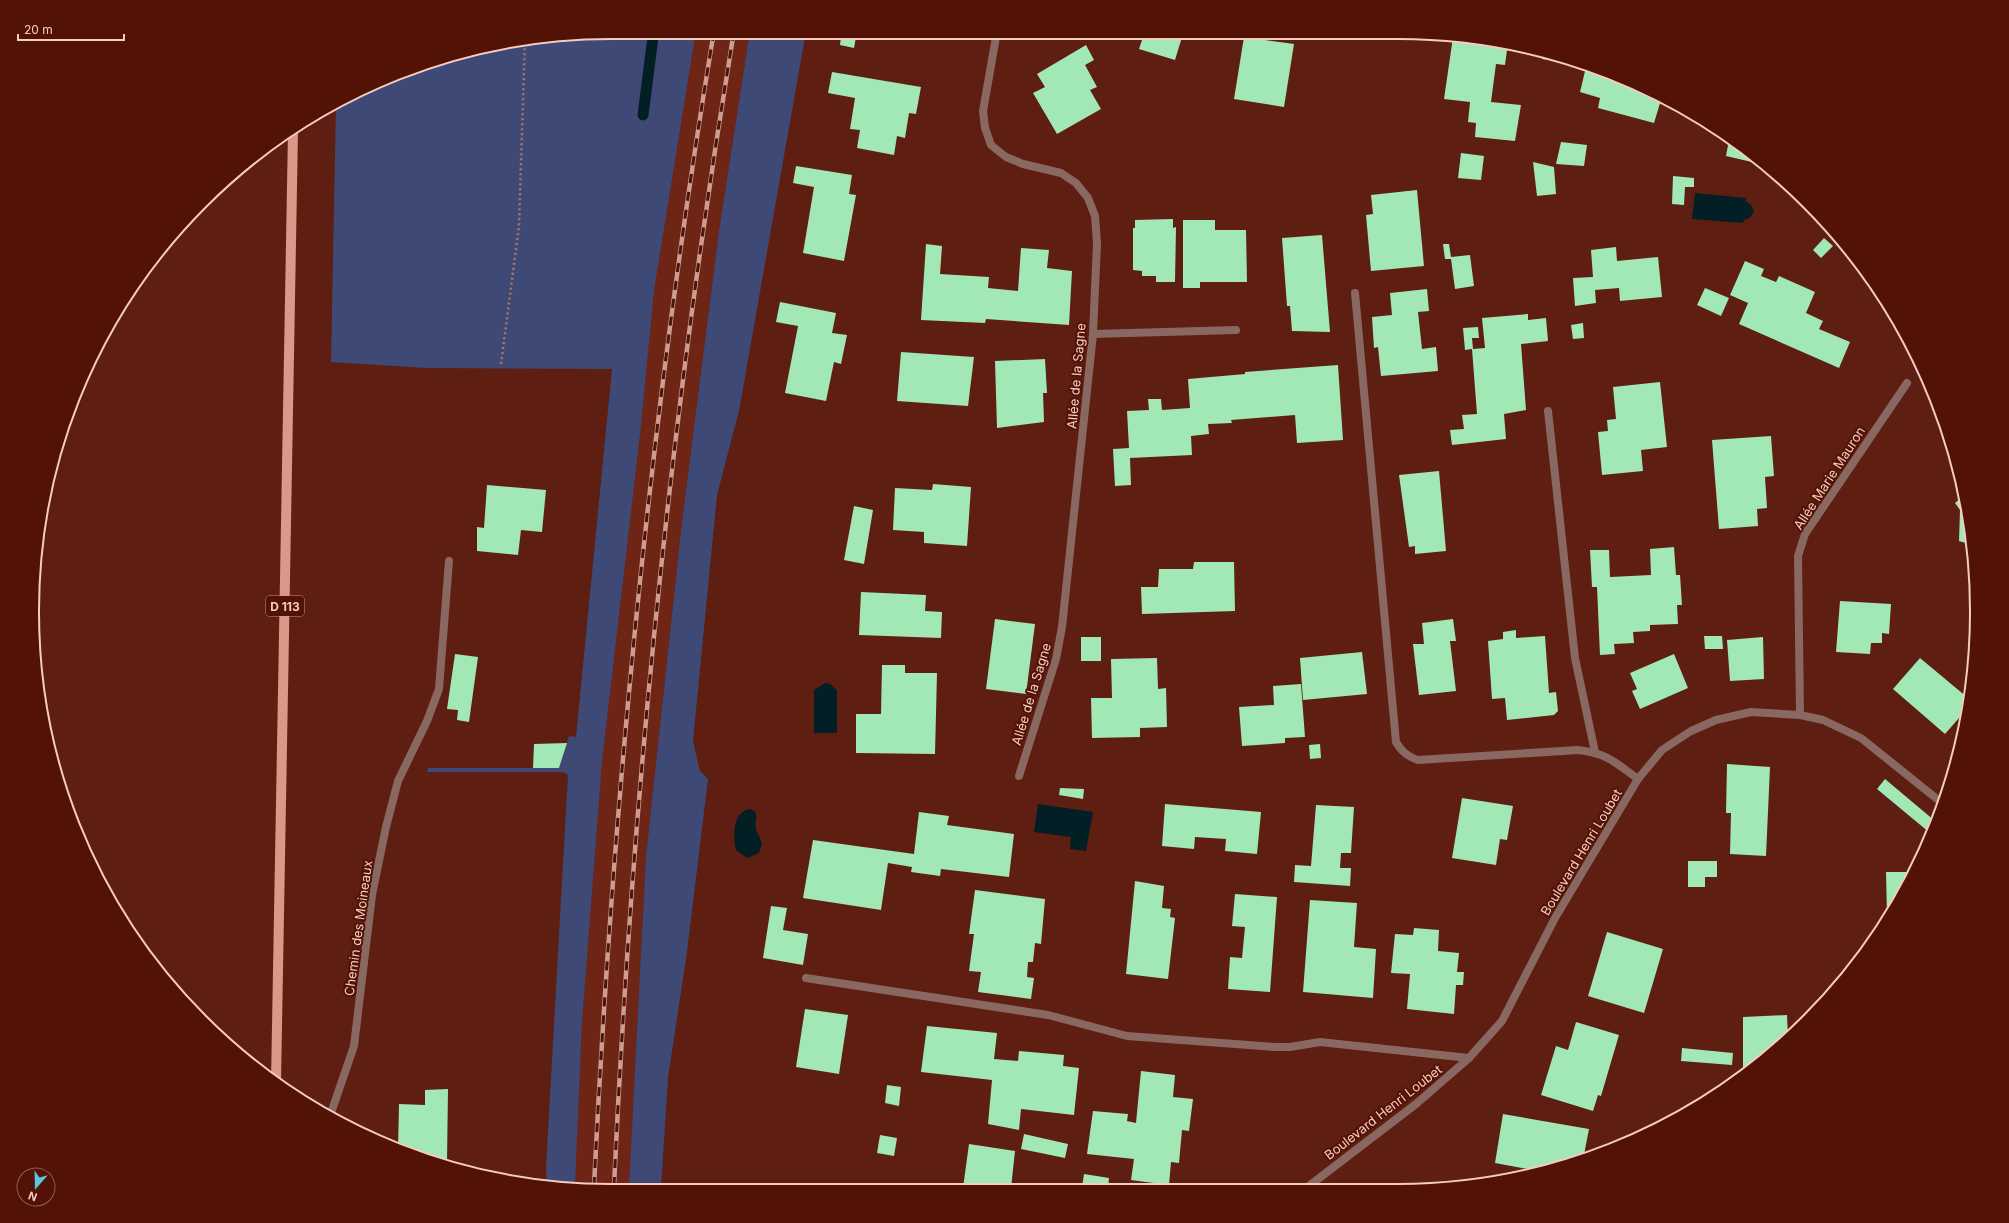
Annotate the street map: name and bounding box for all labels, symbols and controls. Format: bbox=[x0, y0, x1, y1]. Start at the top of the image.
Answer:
scale bar bbox=[18, 16, 124, 42]
text: 20 m bbox=[24, 22, 53, 37]
street label: Allée de la Sagne bbox=[1063, 322, 1089, 430]
street label: Allée Marie Mauron bbox=[1790, 424, 1868, 532]
road number: D 113 bbox=[266, 596, 304, 616]
street label: Allée de la Sagne bbox=[1008, 641, 1054, 747]
street label: Boulevard Henri Loubet bbox=[1537, 786, 1625, 918]
street label: Chemin des Moineaux bbox=[341, 859, 375, 997]
street label: Boulevard Henri Loubet bbox=[1321, 1061, 1445, 1163]
north arrow bbox=[16, 1167, 56, 1207]
text: N bbox=[26, 1188, 39, 1204]

